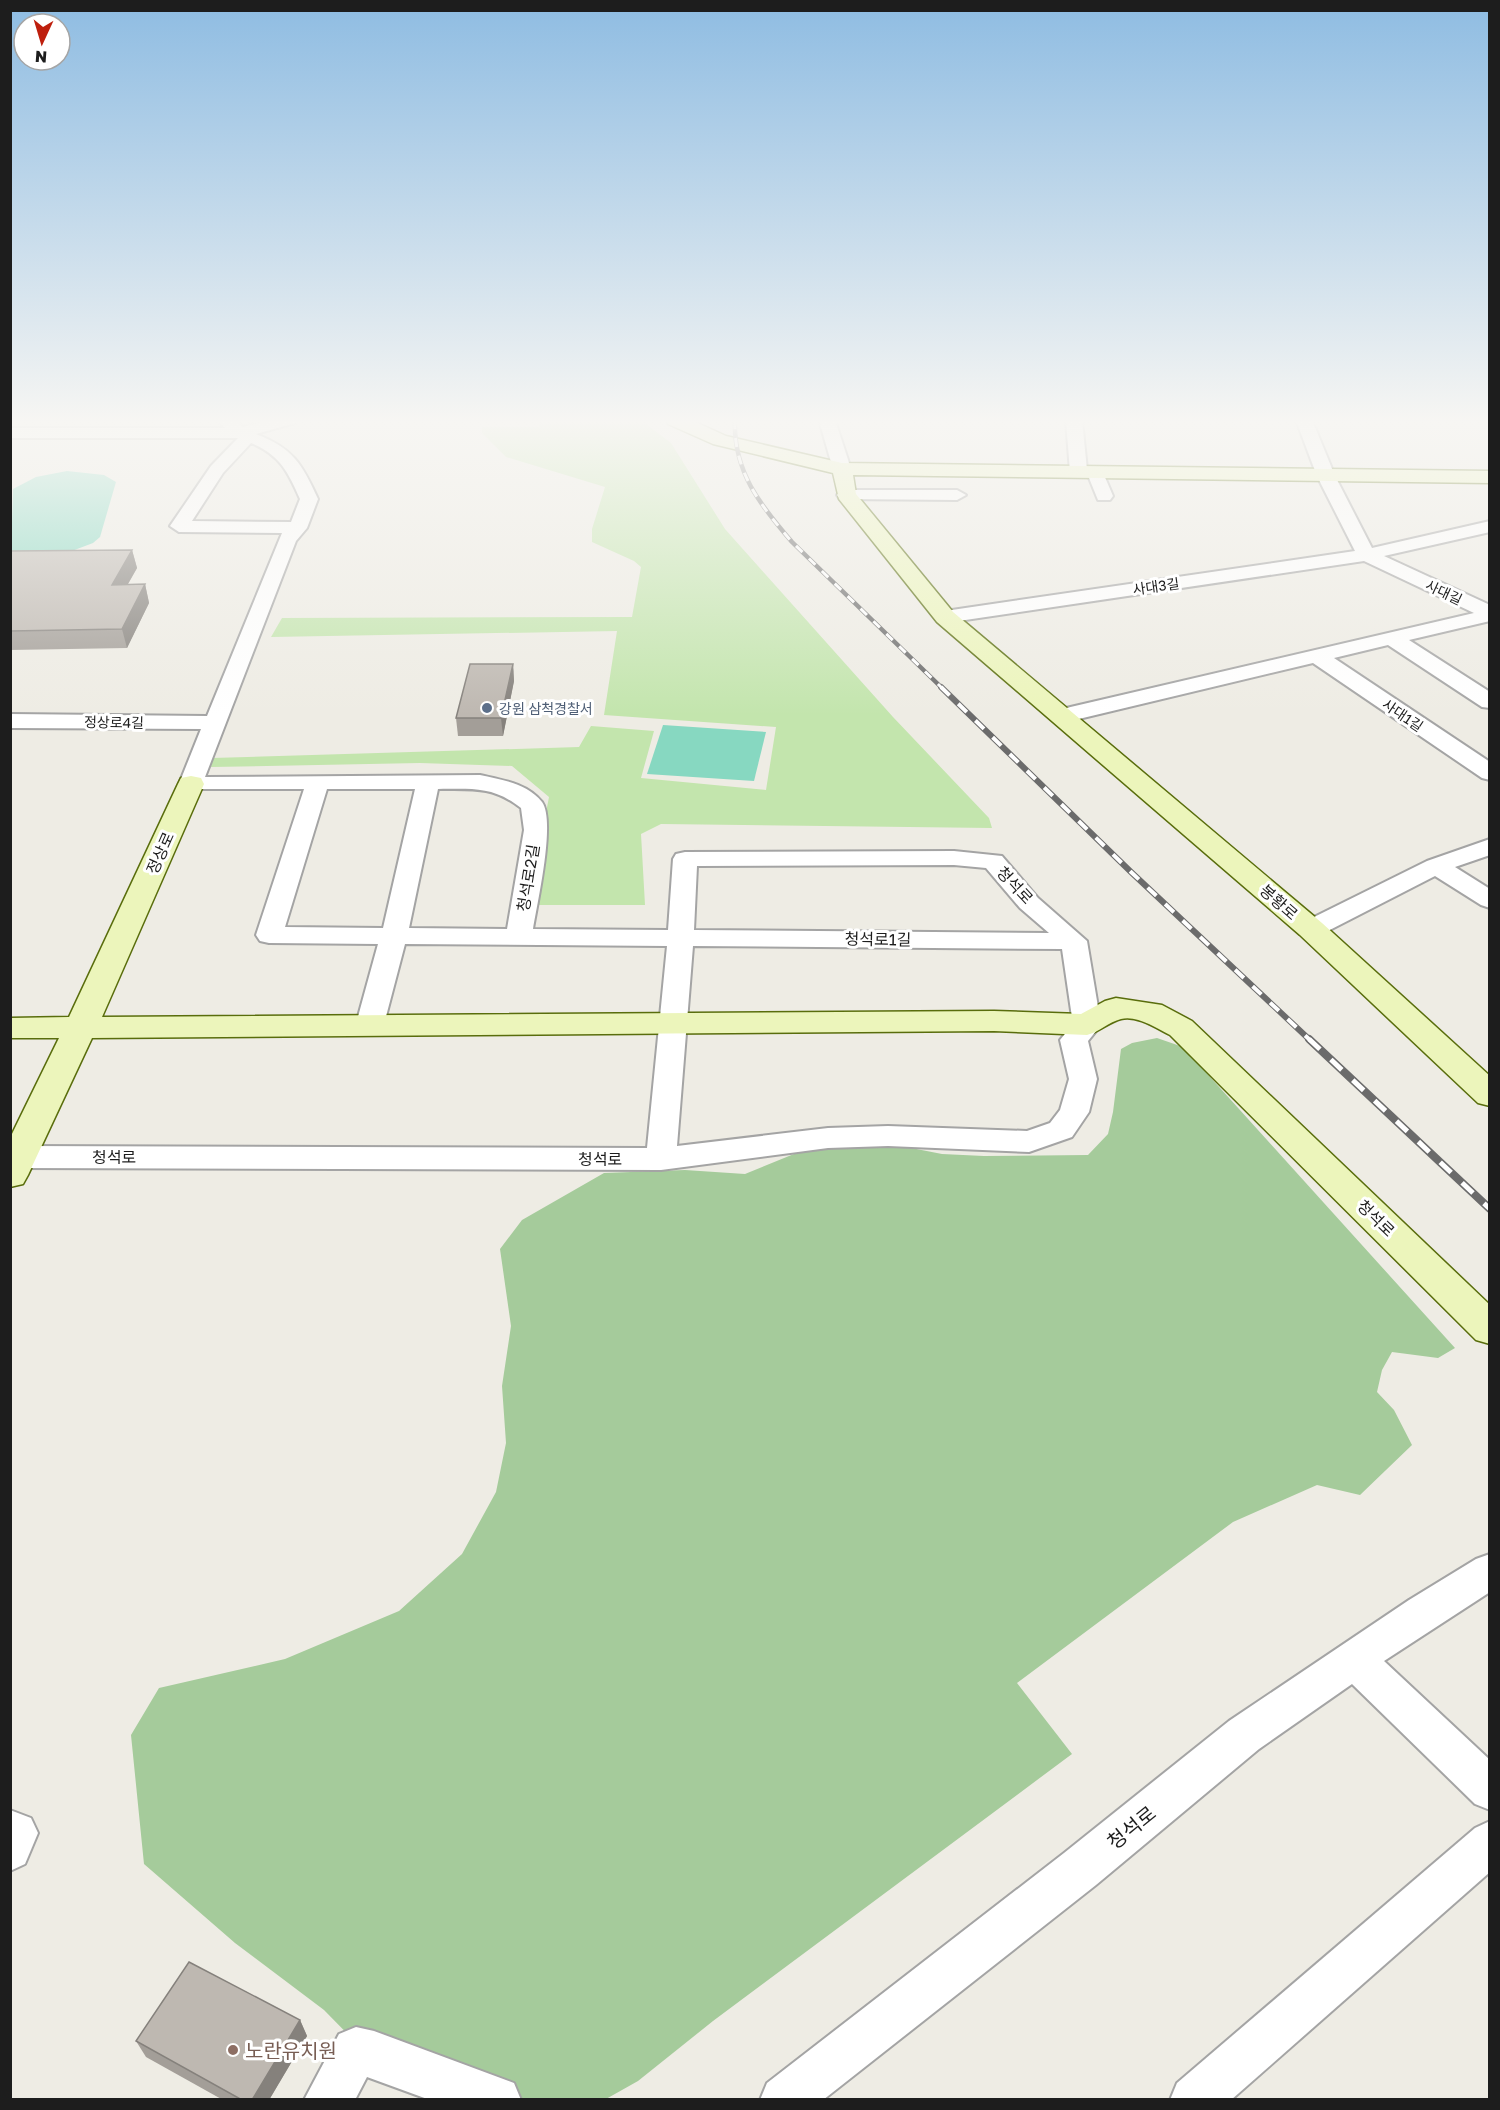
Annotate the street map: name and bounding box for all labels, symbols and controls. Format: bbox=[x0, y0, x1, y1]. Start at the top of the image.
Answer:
north arrow bbox=[12, 12, 72, 72]
text: N bbox=[34, 47, 48, 67]
street label: 사대3길 bbox=[1132, 574, 1180, 598]
street label: 사대길 bbox=[1423, 576, 1465, 608]
street label: 사대1길 bbox=[1379, 695, 1427, 735]
place label: 강원 삼척경찰서 bbox=[499, 700, 593, 717]
marker: 강원 삼척경찰서 bbox=[480, 701, 494, 715]
street label: 정상로4길 bbox=[84, 713, 144, 731]
street label: 정상로 bbox=[142, 829, 178, 877]
street label: 청석로2길 bbox=[513, 843, 543, 913]
street label: 청석로 bbox=[993, 862, 1038, 908]
street label: 봉황로 bbox=[1256, 880, 1302, 924]
street label: 청석로1길 bbox=[845, 928, 911, 950]
street label: 청석로 bbox=[92, 1147, 136, 1167]
street label: 청석로 bbox=[578, 1149, 622, 1169]
street label: 청석로 bbox=[1353, 1195, 1399, 1241]
street label: 청석로 bbox=[1102, 1800, 1160, 1854]
place label: 노란유치원 bbox=[245, 2038, 337, 2062]
marker: 노란유치원 bbox=[226, 2043, 240, 2057]

